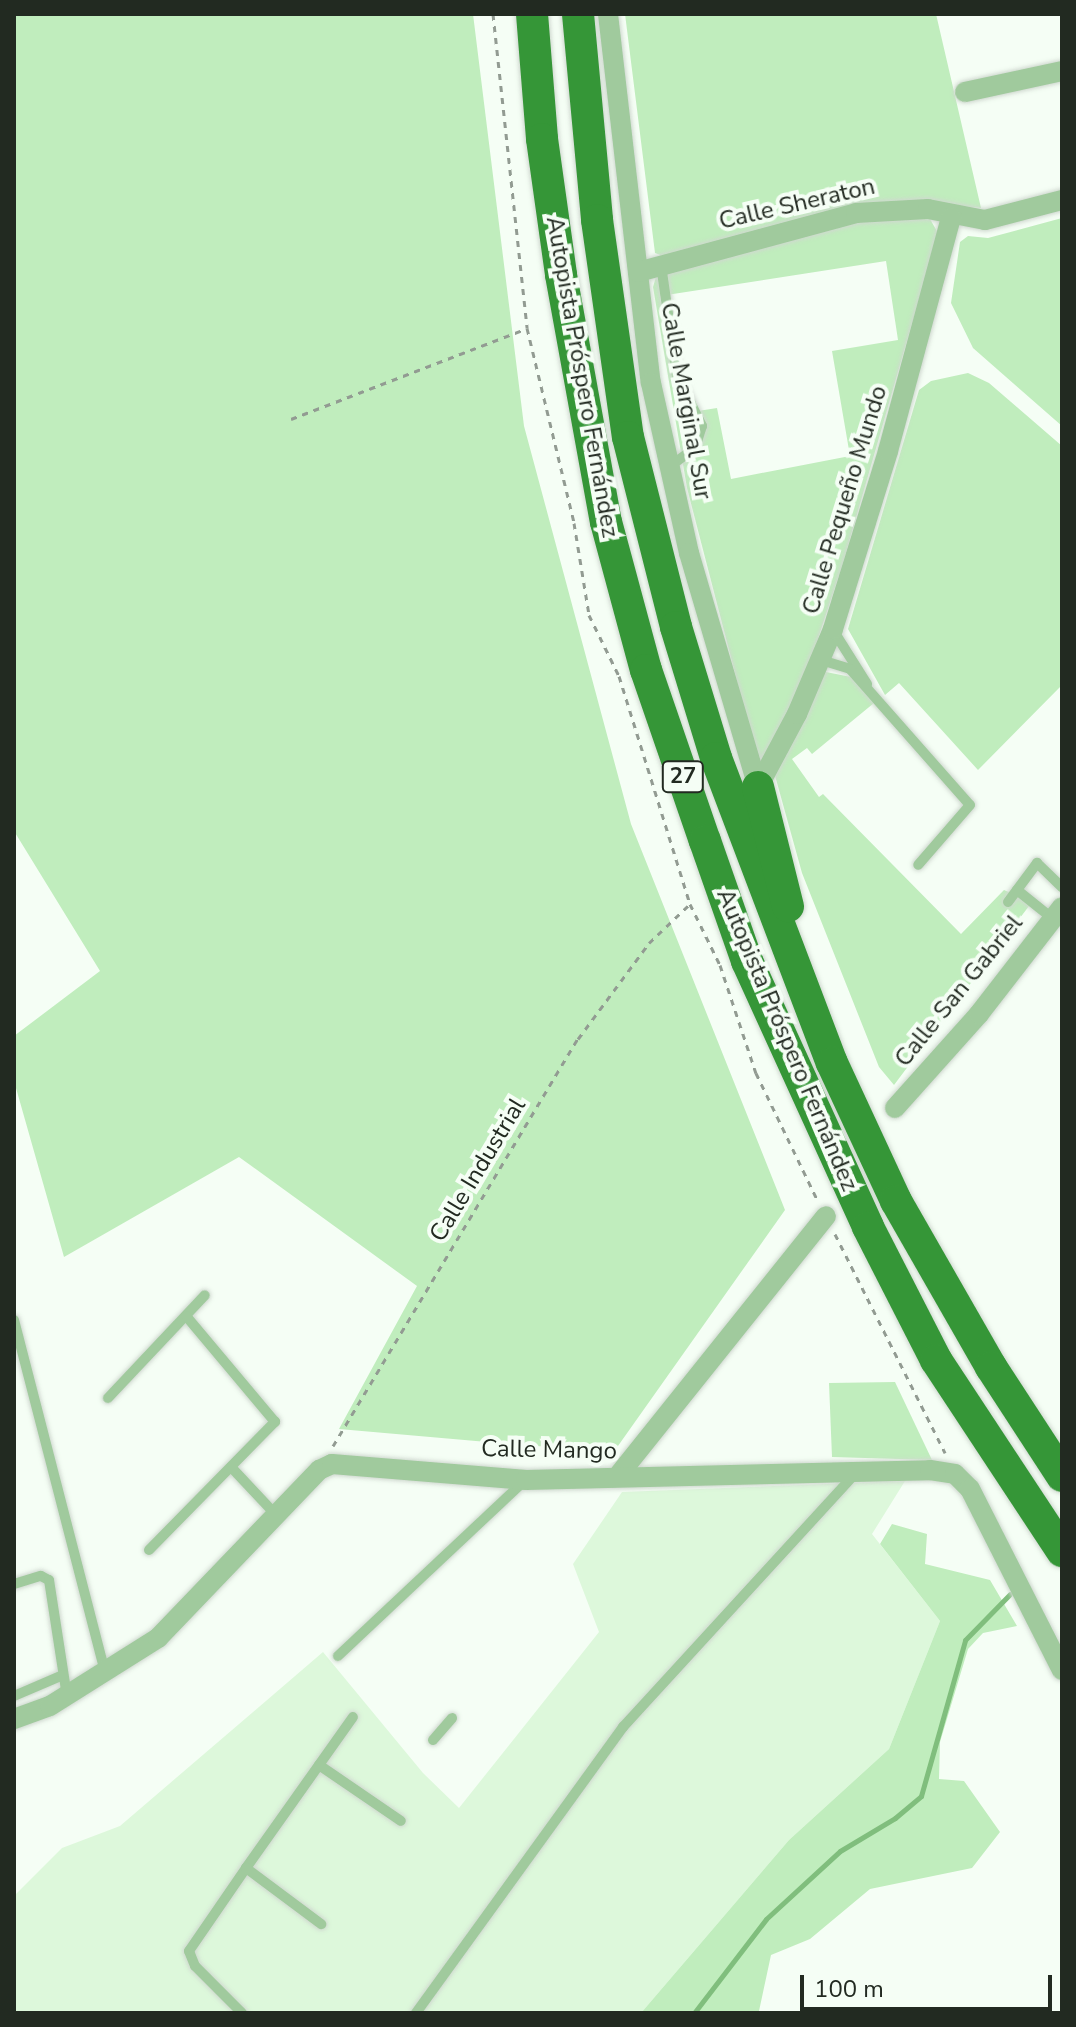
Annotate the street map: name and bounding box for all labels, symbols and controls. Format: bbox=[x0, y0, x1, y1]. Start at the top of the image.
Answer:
street label: Calle Sheraton bbox=[716, 172, 878, 236]
street label: Autopista Próspero Fernández bbox=[540, 214, 624, 540]
street label: Calle Marginal Sur bbox=[655, 300, 717, 502]
street label: Calle Pequeño Mundo bbox=[797, 382, 893, 618]
road number: 27 bbox=[661, 759, 705, 795]
street label: Autopista Próspero Fernández bbox=[710, 884, 864, 1196]
street label: Calle San Gabriel bbox=[889, 909, 1029, 1073]
street label: Calle Industrial bbox=[424, 1093, 532, 1247]
street label: Calle Mango bbox=[481, 1434, 617, 1466]
scale bar bbox=[804, 1959, 1056, 2009]
text: 100 m bbox=[814, 1973, 884, 2005]

